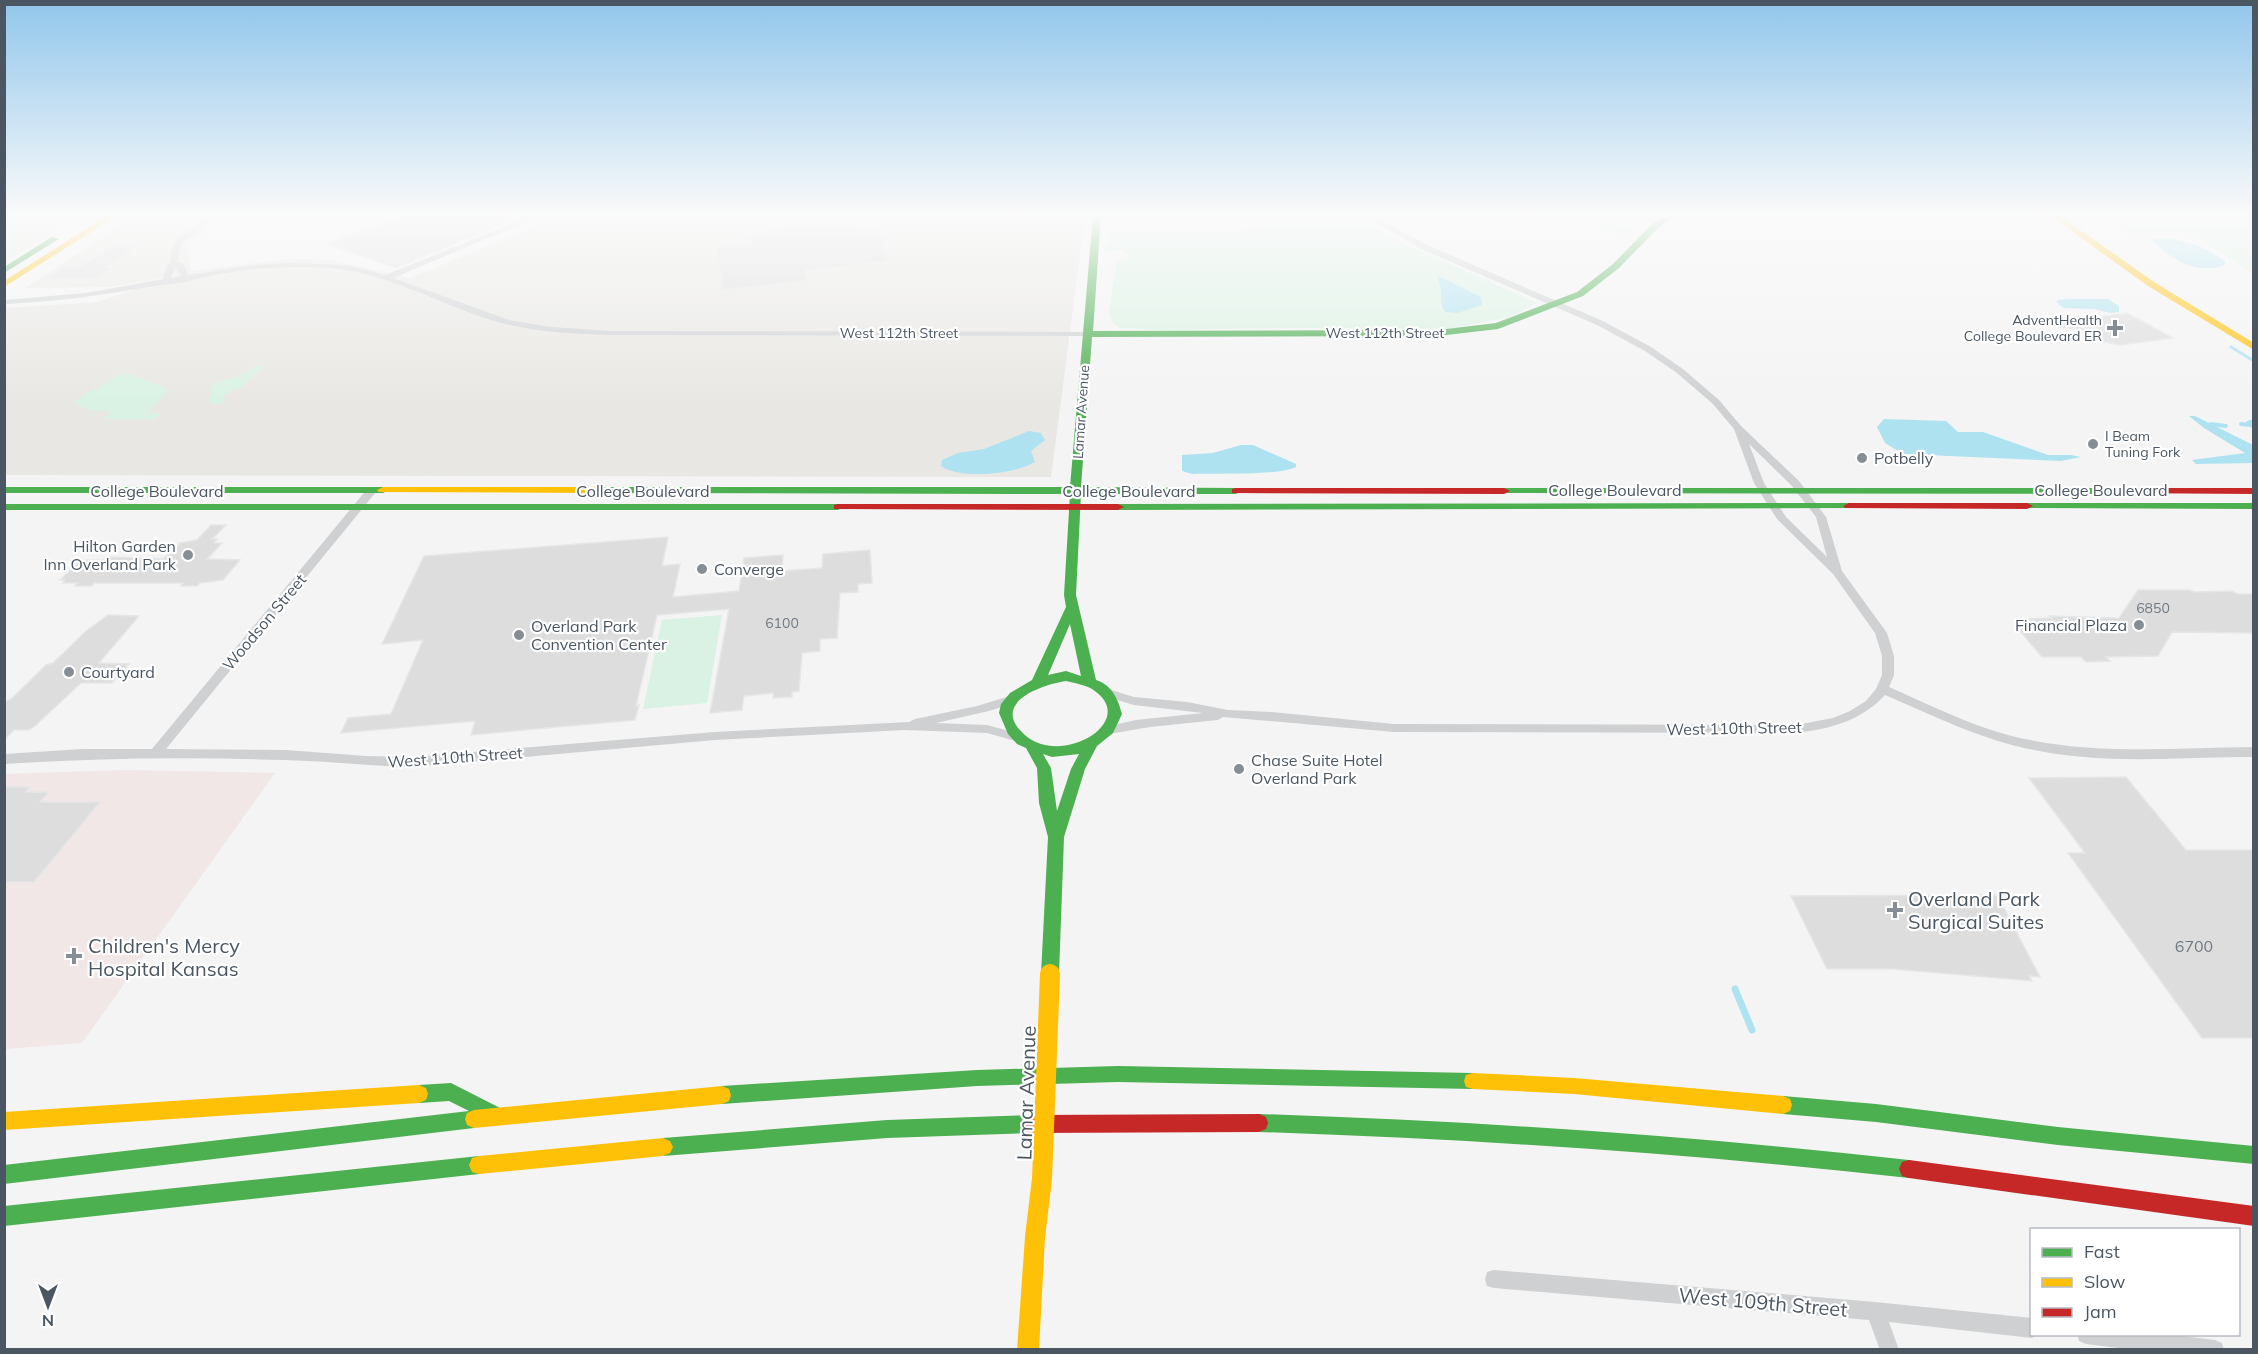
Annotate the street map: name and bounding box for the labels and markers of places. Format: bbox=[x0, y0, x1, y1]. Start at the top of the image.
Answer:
place label: AdventHealth College Boulevard ER bbox=[1964, 311, 2102, 345]
marker: AdventHealth College Boulevard ER bbox=[2106, 319, 2124, 337]
place label: I Beam Tuning Fork bbox=[2105, 427, 2181, 461]
marker: I Beam Tuning Fork bbox=[2086, 437, 2100, 451]
place label: Potbelly bbox=[1874, 448, 1934, 468]
marker: Potbelly bbox=[1855, 451, 1869, 465]
place label: Hilton Garden Inn Overland Park bbox=[43, 536, 177, 574]
marker: Hilton Garden Inn Overland Park bbox=[181, 548, 195, 562]
place label: Converge bbox=[714, 559, 784, 579]
marker: Converge bbox=[695, 562, 709, 576]
place label: Financial Plaza bbox=[2015, 615, 2127, 635]
place label: Overland Park Convention Center bbox=[531, 616, 667, 654]
marker: Financial Plaza bbox=[2132, 618, 2146, 632]
marker: Overland Park Convention Center bbox=[512, 628, 526, 642]
place label: Courtyard bbox=[81, 662, 155, 682]
marker: Courtyard bbox=[62, 665, 76, 679]
place label: Chase Suite Hotel Overland Park bbox=[1251, 750, 1383, 788]
marker: Chase Suite Hotel Overland Park bbox=[1232, 762, 1246, 776]
place label: Overland Park Surgical Suites bbox=[1908, 886, 2044, 934]
marker: Overland Park Surgical Suites bbox=[1886, 901, 1904, 919]
place label: Children's Mercy Hospital Kansas bbox=[88, 933, 240, 981]
marker: Children's Mercy Hospital Kansas bbox=[65, 947, 83, 965]

